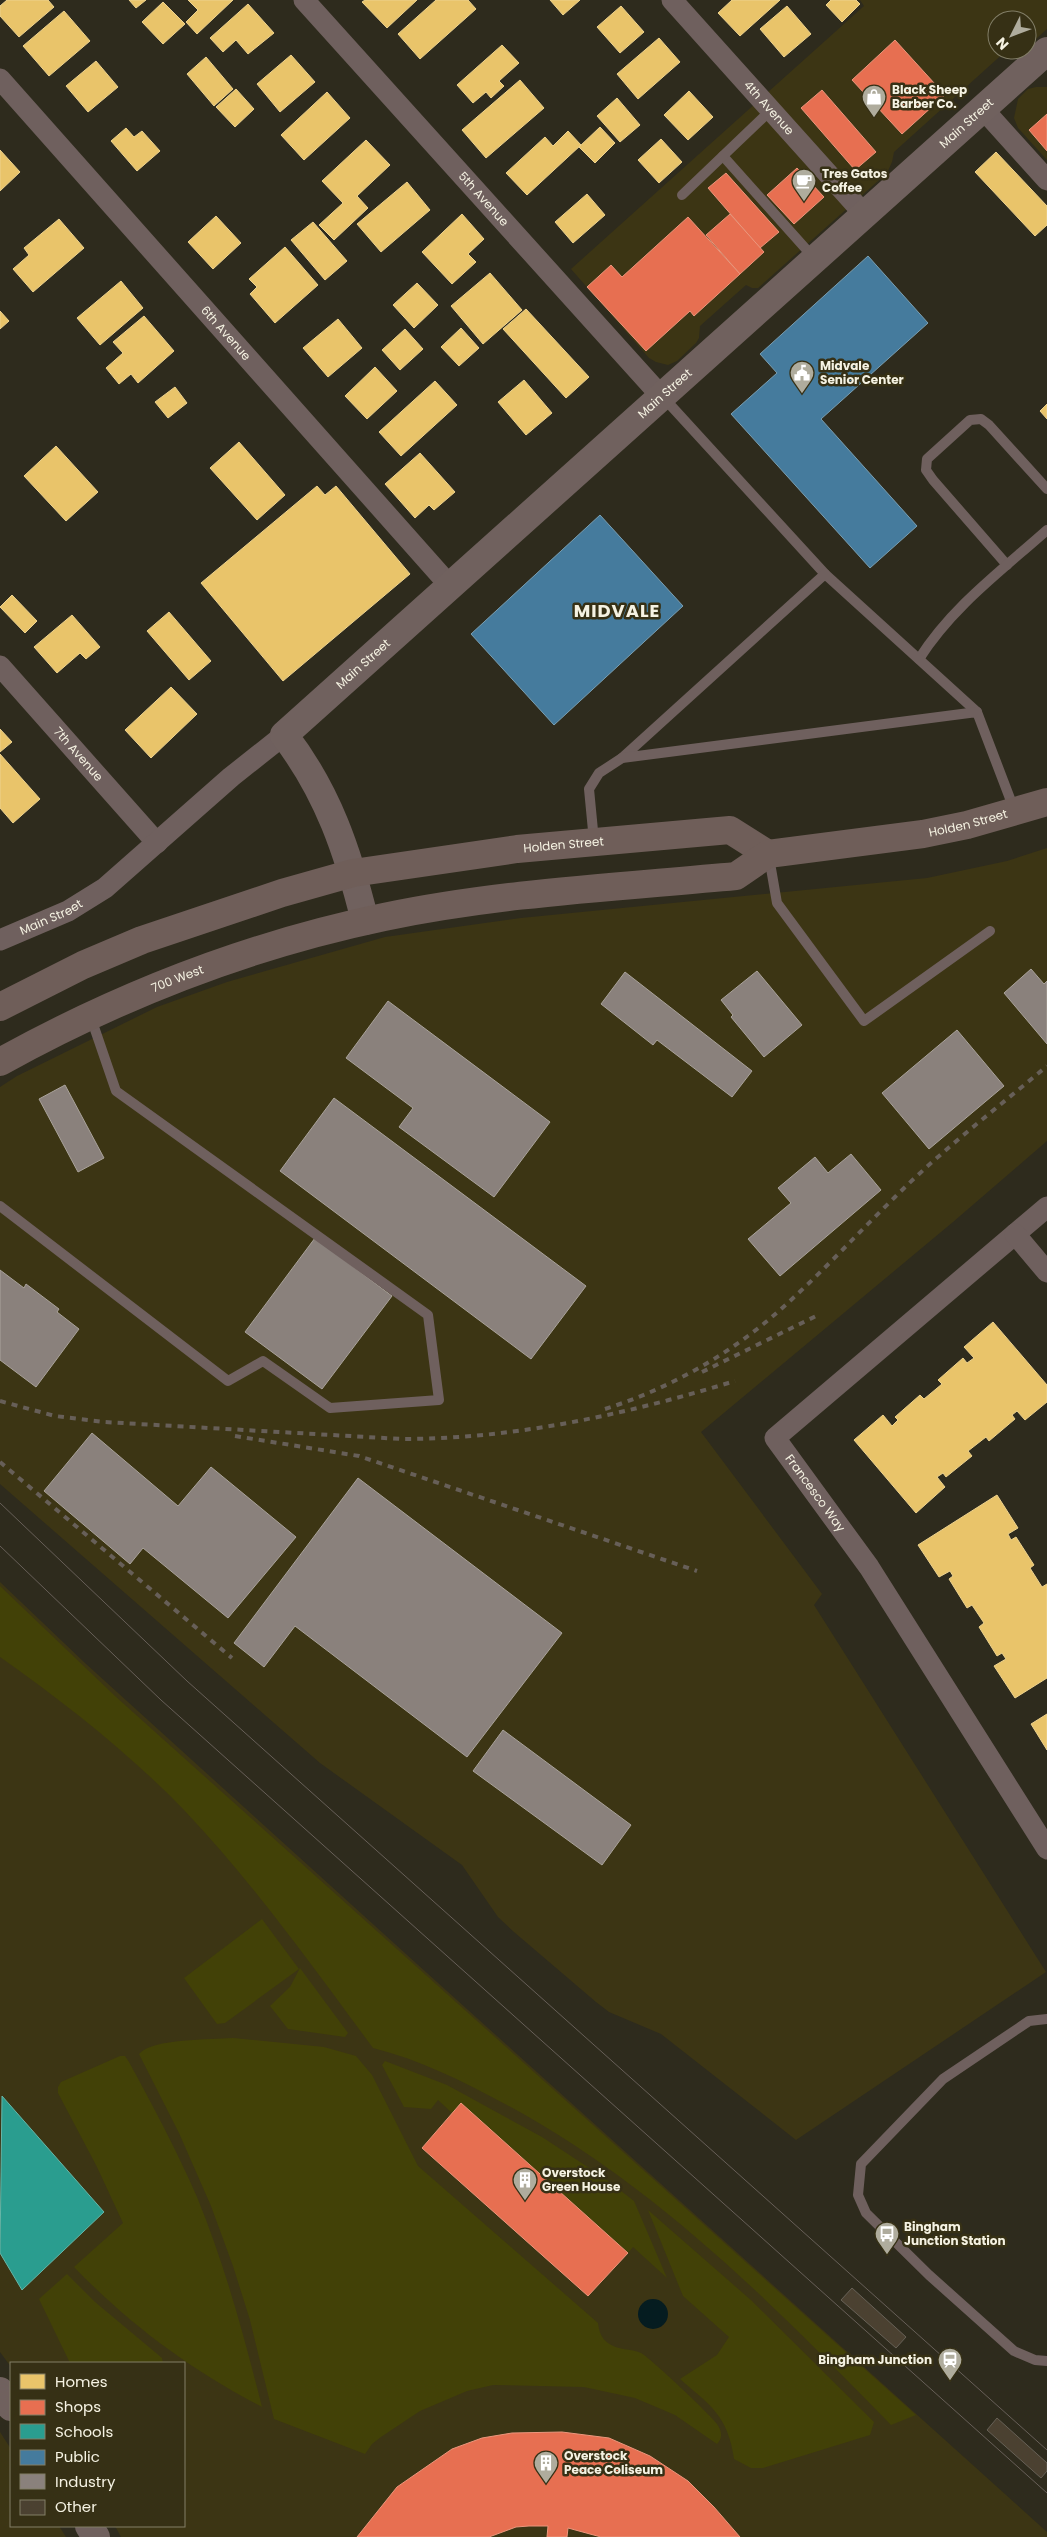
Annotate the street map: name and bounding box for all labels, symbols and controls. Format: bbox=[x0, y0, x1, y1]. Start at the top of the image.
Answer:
north arrow bbox=[987, 10, 1037, 60]
text: N bbox=[991, 33, 1013, 54]
street label: 4th Avenue bbox=[740, 77, 798, 139]
place label: Black Sheep Barber Co. bbox=[892, 81, 967, 112]
shop icon: Black Sheep Barber Co. bbox=[861, 84, 887, 118]
street label: Main Street bbox=[935, 94, 997, 152]
place label: Tres Gatos Coffee bbox=[822, 165, 888, 196]
street label: 5th Avenue bbox=[455, 168, 513, 230]
cafe icon: Tres Gatos Coffee bbox=[791, 168, 817, 202]
street label: 6th Avenue bbox=[197, 302, 255, 364]
place label: Midvale Senior Center bbox=[820, 357, 904, 388]
public building icon: Midvale Senior Center bbox=[789, 360, 815, 394]
street label: Main Street bbox=[634, 364, 695, 422]
district label: MIDVALE bbox=[574, 598, 660, 623]
street label: Main Street bbox=[332, 635, 394, 692]
street label: 7th Avenue bbox=[50, 723, 107, 785]
street label: Holden Street bbox=[927, 805, 1009, 841]
street label: Holden Street bbox=[523, 832, 604, 856]
street label: Main Street bbox=[17, 895, 86, 939]
street label: 700 West bbox=[148, 961, 206, 996]
street label: Francesco Way bbox=[782, 1451, 850, 1535]
place label: Overstock Green House bbox=[542, 2164, 621, 2195]
building icon: Overstock Green House bbox=[512, 2167, 538, 2201]
place label: Bingham Junction Station bbox=[904, 2218, 1006, 2249]
bus stop icon: Bingham Junction Station bbox=[874, 2221, 900, 2255]
station icon: Bingham Junction bbox=[937, 2347, 963, 2381]
place label: Bingham Junction bbox=[818, 2351, 932, 2368]
legend bbox=[10, 2362, 185, 2527]
text: Homes bbox=[55, 2371, 108, 2392]
text: Shops bbox=[55, 2396, 101, 2417]
text: Schools bbox=[55, 2421, 113, 2442]
text: Public bbox=[55, 2446, 100, 2467]
place label: Overstock Peace Coliseum bbox=[564, 2447, 663, 2478]
building icon: Overstock Peace Coliseum bbox=[533, 2450, 559, 2484]
text: Industry bbox=[55, 2471, 116, 2492]
text: Other bbox=[55, 2496, 97, 2517]

